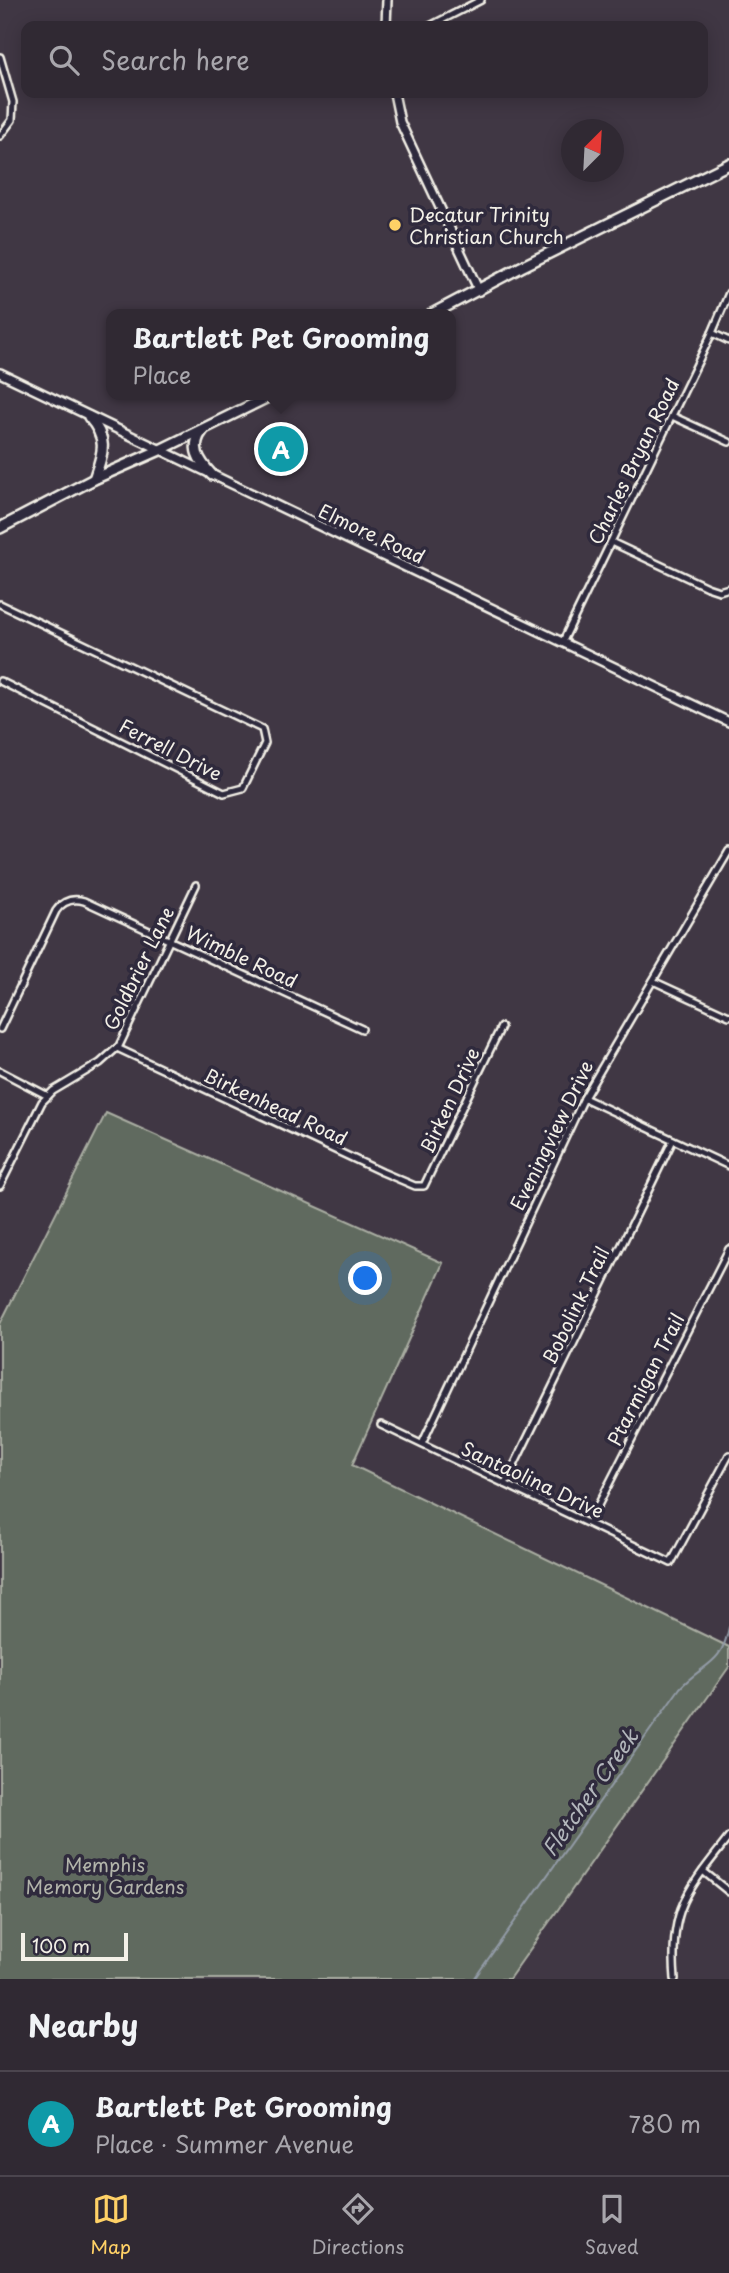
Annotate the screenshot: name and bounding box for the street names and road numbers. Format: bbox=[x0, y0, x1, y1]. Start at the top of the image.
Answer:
street label: Charles Bryan Road bbox=[581, 373, 685, 549]
street label: Elmore Road bbox=[314, 496, 430, 570]
street label: Ferrell Drive bbox=[115, 711, 227, 787]
street label: Goldbrier Lane bbox=[96, 901, 180, 1035]
street label: Wimble Road bbox=[182, 918, 302, 994]
street label: Birken Drive bbox=[412, 1042, 486, 1158]
street label: Eveningview Drive bbox=[503, 1055, 599, 1215]
street label: Birkenhead Road bbox=[200, 1060, 352, 1152]
street label: Bobolink Trail bbox=[534, 1241, 616, 1369]
street label: Ptarmigan Trail bbox=[600, 1308, 690, 1450]
street label: Santaolina Drive bbox=[457, 1434, 609, 1524]

